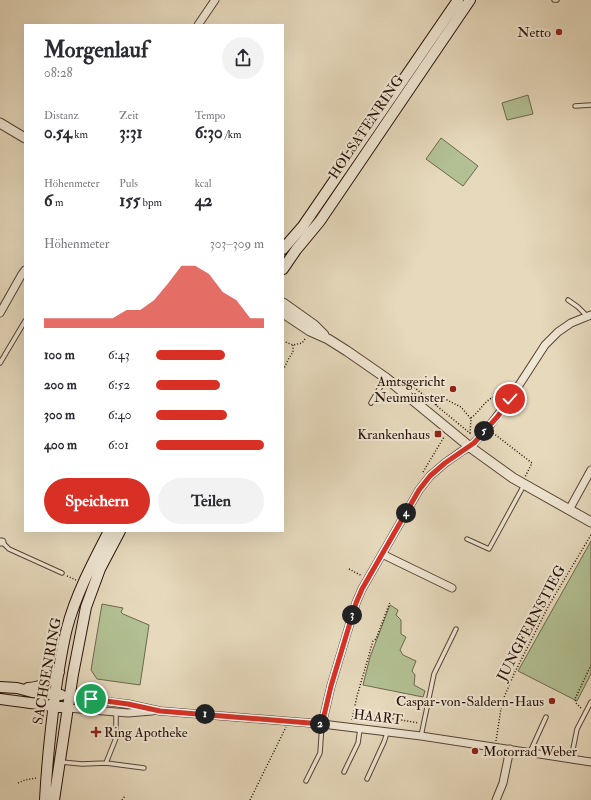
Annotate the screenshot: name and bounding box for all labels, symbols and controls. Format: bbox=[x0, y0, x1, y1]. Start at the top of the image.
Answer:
place label: Netto bbox=[517, 24, 551, 41]
marker: Netto bbox=[554, 27, 564, 37]
text: Morgenlauf bbox=[44, 36, 148, 64]
button: share bbox=[222, 37, 264, 79]
text: 08:28 bbox=[44, 65, 73, 81]
street label: HOLSATENRING bbox=[325, 72, 407, 182]
text: Distanz bbox=[44, 109, 79, 122]
text: Zeit bbox=[119, 109, 139, 122]
text: Tempo bbox=[195, 109, 225, 122]
text: 0.54 bbox=[44, 122, 72, 143]
text: 3:31 bbox=[119, 122, 143, 143]
text: 6:30 bbox=[195, 122, 223, 143]
text: km bbox=[72, 128, 88, 141]
text: /km bbox=[223, 128, 242, 141]
text: Höhenmeter bbox=[44, 177, 100, 190]
text: Puls bbox=[119, 177, 138, 190]
text: kcal bbox=[195, 177, 212, 190]
text: 6 bbox=[44, 190, 53, 211]
text: 155 bbox=[119, 190, 140, 211]
text: 42 bbox=[195, 190, 212, 211]
text: m bbox=[53, 196, 63, 209]
text: bpm bbox=[140, 196, 162, 209]
text: Höhenmeter bbox=[44, 236, 110, 252]
text: 303–309 m bbox=[210, 236, 264, 252]
text: 100 m bbox=[44, 347, 75, 363]
text: 6:43 bbox=[108, 347, 130, 363]
place label: Amtsgericht Neumünster bbox=[374, 373, 446, 406]
text: 200 m bbox=[44, 377, 77, 393]
text: 6:52 bbox=[108, 377, 130, 393]
pin bbox=[493, 382, 527, 416]
marker: Amtsgericht Neumünster bbox=[448, 384, 458, 394]
icon: check bbox=[499, 388, 521, 410]
text: 300 m bbox=[44, 407, 75, 423]
text: 6:40 bbox=[108, 407, 131, 423]
pin: 5 bbox=[474, 421, 494, 441]
text: 5 bbox=[482, 424, 486, 437]
place label: Krankenhaus bbox=[357, 426, 430, 443]
marker: Krankenhaus bbox=[433, 429, 443, 439]
text: 400 m bbox=[44, 437, 77, 453]
text: 6:01 bbox=[108, 437, 129, 453]
button: Speichern bbox=[44, 478, 150, 524]
button: Teilen bbox=[158, 478, 264, 524]
pin: 4 bbox=[396, 503, 416, 523]
text: 4 bbox=[403, 506, 409, 519]
street label: JUNGFERNSTIEG bbox=[493, 562, 569, 685]
pin: 3 bbox=[342, 605, 362, 625]
text: 3 bbox=[350, 608, 354, 621]
street label: SACHSENRING bbox=[29, 616, 65, 726]
pin bbox=[74, 682, 108, 716]
icon: arrive bbox=[80, 688, 102, 710]
place label: Caspar-von-Saldern-Haus bbox=[396, 693, 544, 711]
marker: Caspar-von-Saldern-Haus bbox=[547, 696, 557, 706]
pin: 1 bbox=[195, 704, 215, 724]
street label: HAART bbox=[352, 706, 404, 729]
text: 1 bbox=[203, 707, 207, 720]
pin: 2 bbox=[310, 714, 330, 734]
text: 2 bbox=[317, 717, 323, 730]
place label: Ring Apotheke bbox=[104, 724, 188, 742]
marker: Ring Apotheke bbox=[91, 727, 101, 737]
place label: Motorrad Weber bbox=[483, 743, 578, 760]
marker: Motorrad Weber bbox=[470, 746, 480, 756]

